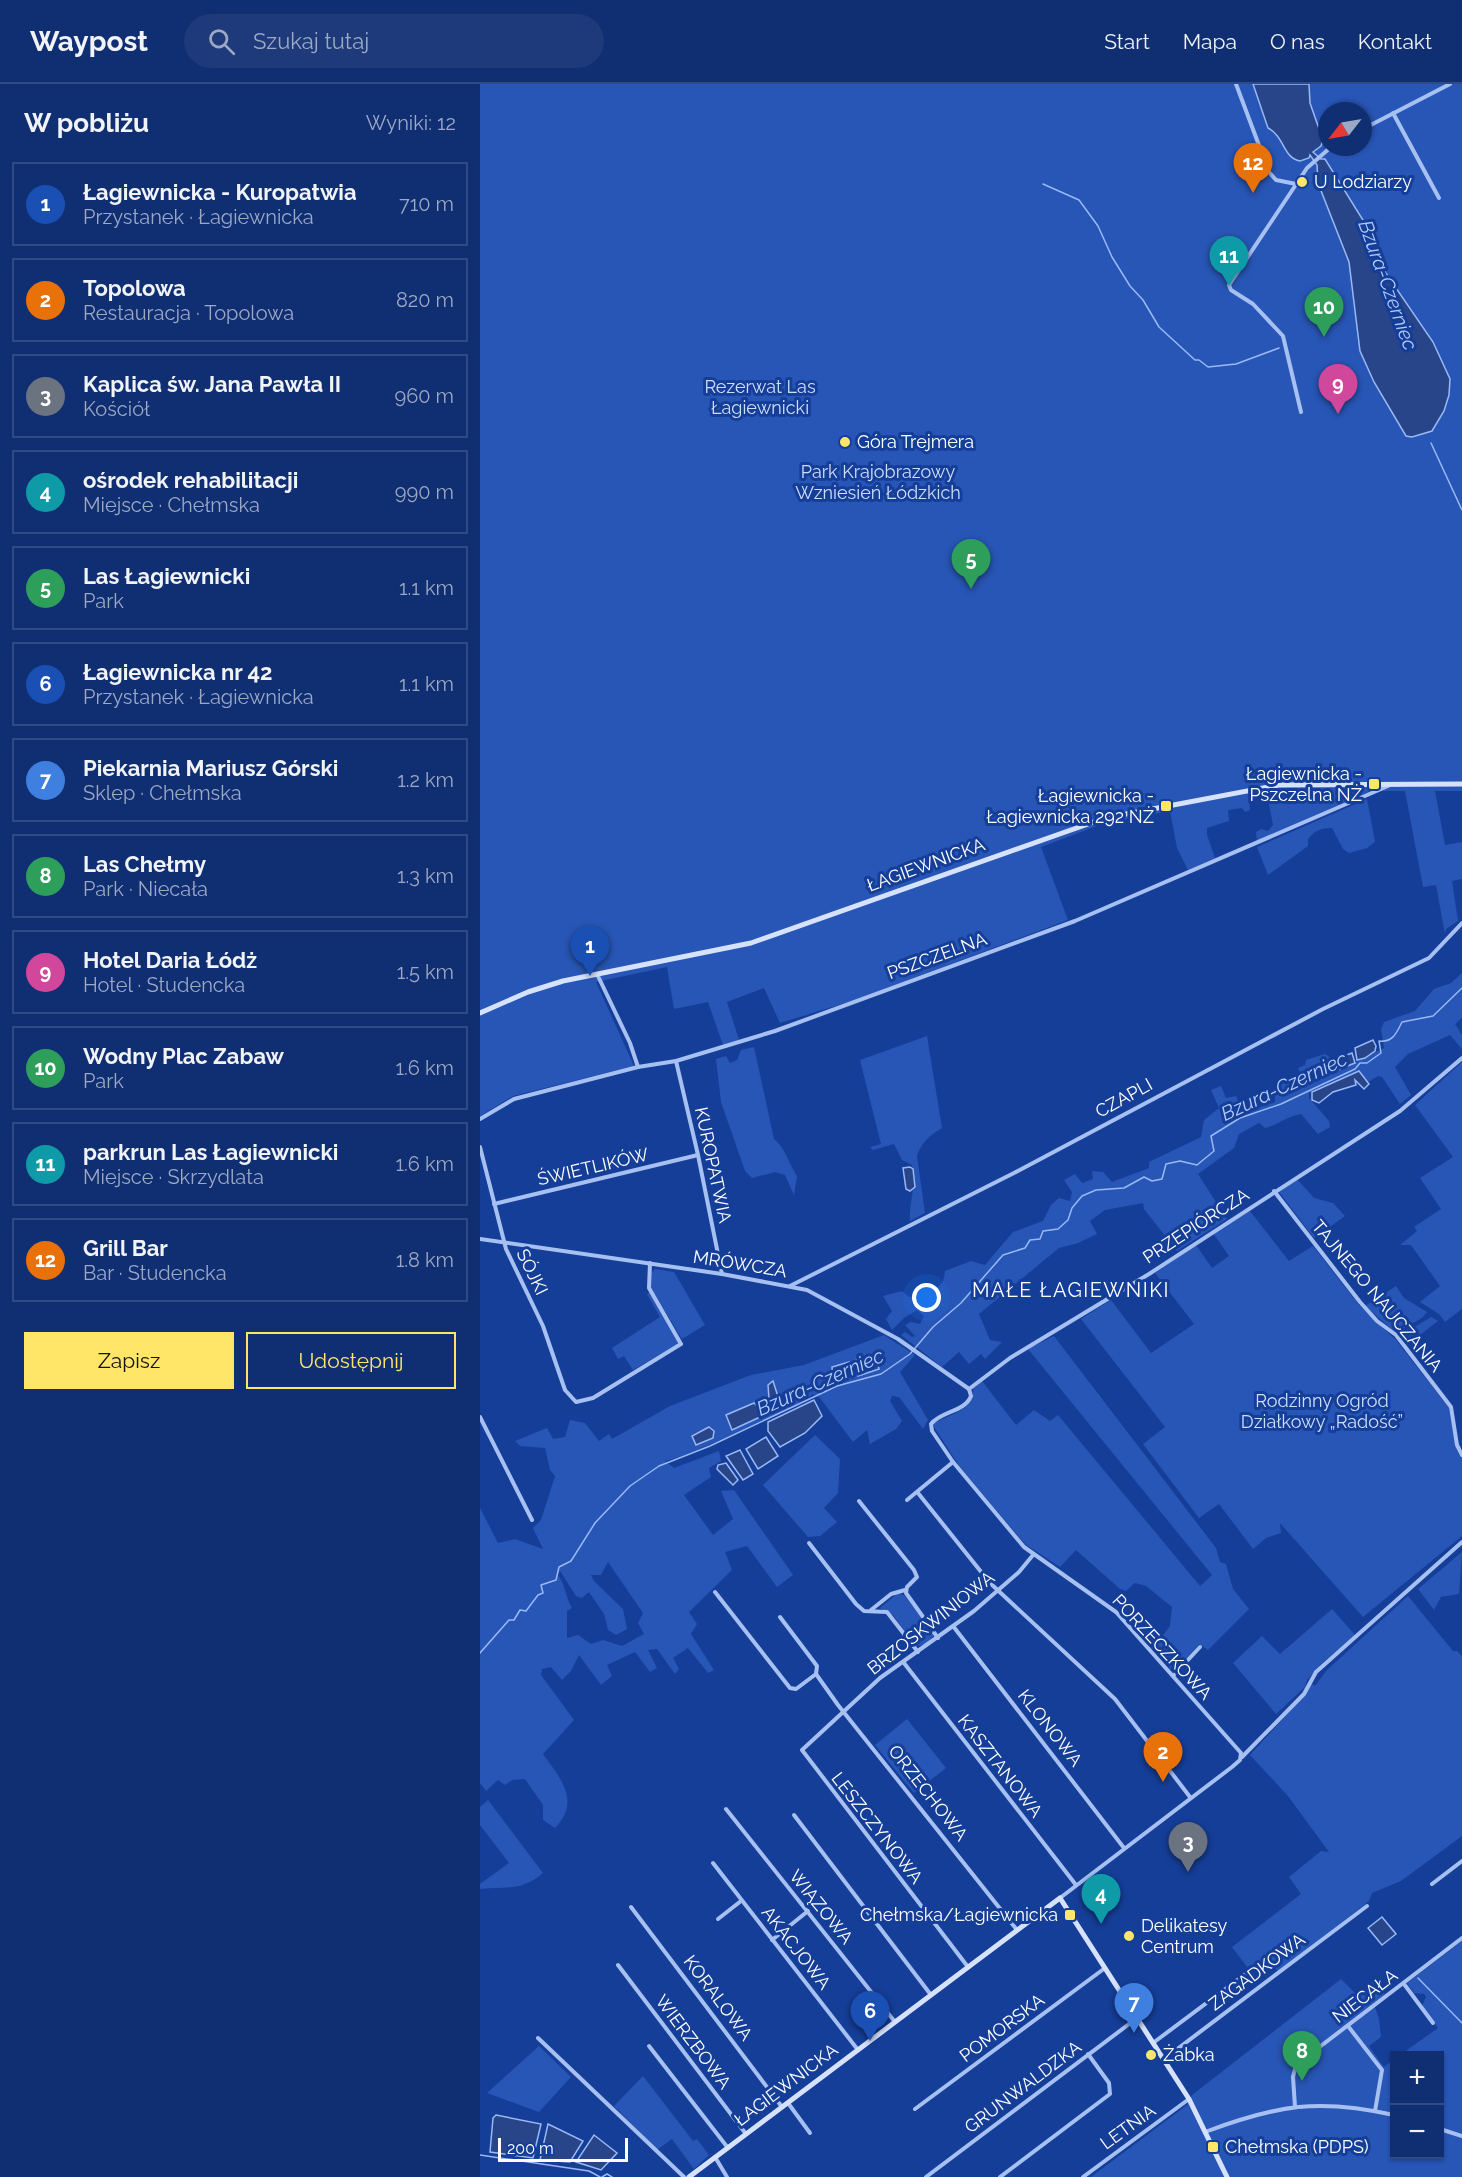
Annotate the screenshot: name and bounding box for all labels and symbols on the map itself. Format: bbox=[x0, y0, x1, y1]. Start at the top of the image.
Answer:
north arrow bbox=[1318, 102, 1372, 156]
pin: 12 bbox=[1234, 144, 1272, 193]
place label: U Lodziarzy bbox=[1314, 171, 1412, 192]
marker: U Lodziarzy bbox=[1295, 175, 1309, 189]
water label: Bzura-Czerniec bbox=[1353, 217, 1423, 354]
pin: 11 bbox=[1210, 236, 1248, 286]
pin: 10 bbox=[1304, 288, 1344, 337]
pin: 9 bbox=[1318, 364, 1358, 414]
park label: Rezerwat Las Łagiewnicki bbox=[704, 376, 816, 418]
place label: Góra Trejmera bbox=[857, 431, 974, 452]
marker: Góra Trejmera bbox=[838, 435, 852, 449]
park label: Park Krajobrazowy Wzniesień Łódzkich bbox=[795, 461, 961, 503]
pin: 5 bbox=[952, 540, 990, 589]
place label: Łagiewnicka - Pszczelna NŻ bbox=[1246, 763, 1362, 805]
marker: Łagiewnicka - Pszczelna NŻ bbox=[1367, 777, 1381, 791]
place label: Łagiewnicka - Łagiewnicka 292 NŻ bbox=[986, 785, 1154, 827]
marker: Łagiewnicka - Łagiewnicka 292 NŻ bbox=[1159, 799, 1173, 813]
street label: ŁAGIEWNICKA bbox=[864, 833, 988, 896]
pin: 1 bbox=[570, 926, 610, 976]
street label: PSZCZELNA bbox=[884, 928, 989, 983]
water label: Bzura-Czerniec bbox=[1217, 1046, 1351, 1126]
street label: CZAPLI bbox=[1092, 1073, 1156, 1122]
street label: KUROPATWIA bbox=[691, 1105, 736, 1225]
street label: ŚWIETLIKÓW bbox=[535, 1142, 651, 1190]
street label: PRZEPIÓRCZA bbox=[1138, 1183, 1253, 1268]
street label: TAJNEGO NAUCZANIA bbox=[1308, 1216, 1447, 1376]
street label: SÓJKI bbox=[512, 1245, 553, 1298]
street label: MRÓWCZA bbox=[692, 1245, 789, 1281]
district label: MAŁE ŁAGIEWNIKI bbox=[972, 1278, 1170, 1302]
your location bbox=[912, 1283, 941, 1312]
water label: Bzura-Czerniec bbox=[753, 1343, 888, 1421]
park label: Rodzinny Ogród Działkowy „Radość” bbox=[1241, 1390, 1403, 1432]
street label: BRZOSKWINIOWA bbox=[863, 1566, 998, 1679]
street label: PORZECZKOWA bbox=[1108, 1590, 1216, 1704]
street label: KLONOWA bbox=[1014, 1685, 1087, 1770]
street label: KASZTANOWA bbox=[954, 1710, 1047, 1821]
pin: 2 bbox=[1144, 1732, 1182, 1782]
street label: ORZECHOWA bbox=[884, 1741, 972, 1845]
street label: LESZCZYNOWA bbox=[827, 1768, 927, 1888]
pin: 3 bbox=[1168, 1822, 1208, 1872]
street label: WIĄZOWA bbox=[785, 1865, 858, 1948]
pin: 4 bbox=[1082, 1874, 1120, 1924]
street label: AKACJOWA bbox=[758, 1902, 835, 1993]
place label: Chełmska/Łagiewnicka bbox=[860, 1904, 1058, 1925]
marker: Chełmska/Łagiewnicka bbox=[1063, 1908, 1077, 1922]
place label: Delikatesy Centrum bbox=[1141, 1915, 1227, 1957]
marker: Delikatesy Centrum bbox=[1122, 1929, 1136, 1943]
street label: ZAGADKOWA bbox=[1205, 1929, 1309, 2015]
street label: KORALOWA bbox=[680, 1951, 757, 2044]
street label: NIECAŁA bbox=[1328, 1964, 1401, 2027]
pin: 7 bbox=[1114, 1984, 1154, 2033]
street label: POMORSKA bbox=[955, 1989, 1048, 2066]
street label: WIERZBOWA bbox=[651, 1991, 736, 2093]
pin: 6 bbox=[850, 1992, 890, 2041]
pin: 8 bbox=[1282, 2032, 1322, 2081]
street label: GRUNWALDZKA bbox=[960, 2036, 1085, 2137]
street label: ŁAGIEWNICKA bbox=[730, 2039, 842, 2130]
place label: Żabka bbox=[1163, 2044, 1215, 2065]
marker: Żabka bbox=[1144, 2048, 1158, 2062]
street label: LETNIA bbox=[1096, 2100, 1159, 2154]
scale bar bbox=[498, 2135, 628, 2162]
place label: Chełmska (PDPS) bbox=[1225, 2136, 1369, 2157]
marker: Chełmska (PDPS) bbox=[1206, 2140, 1220, 2154]

